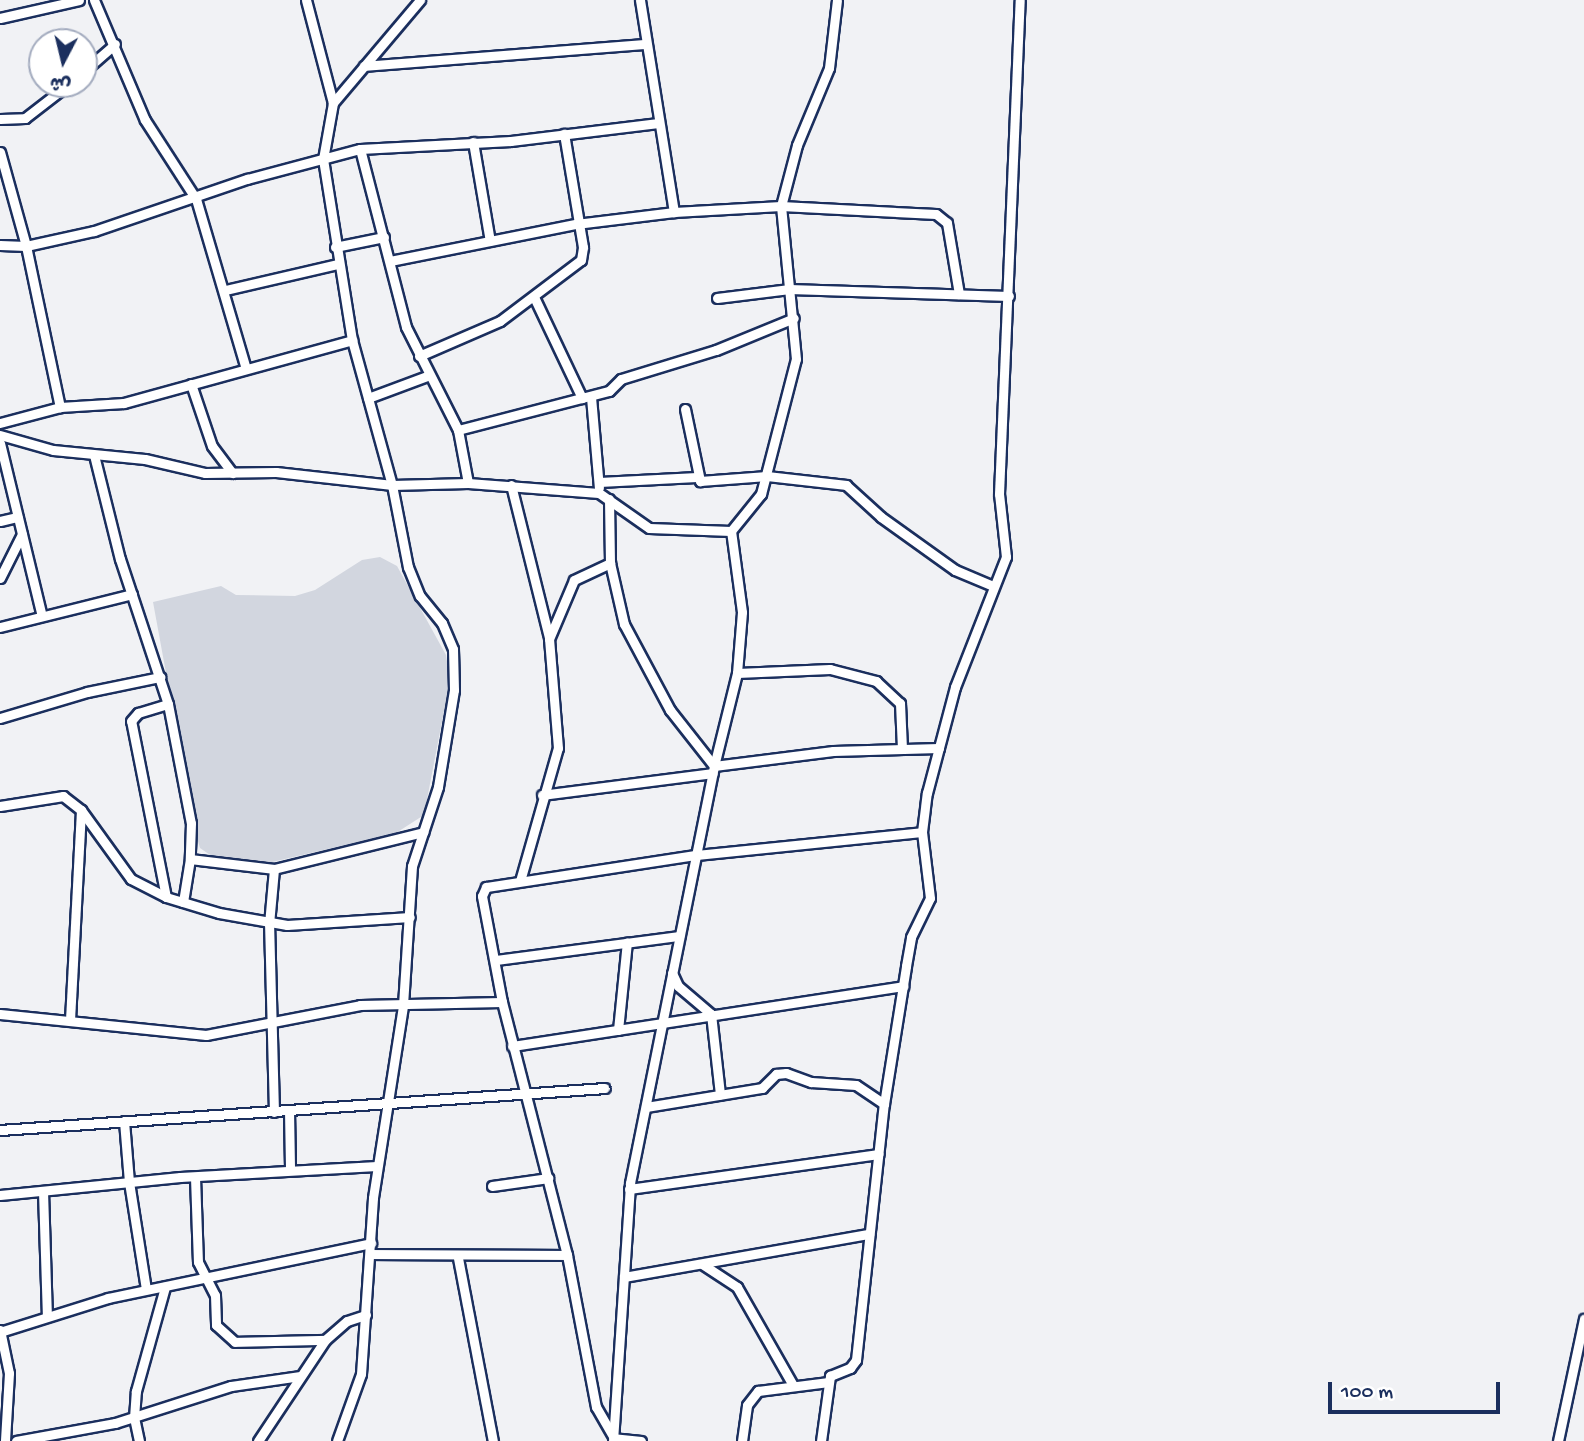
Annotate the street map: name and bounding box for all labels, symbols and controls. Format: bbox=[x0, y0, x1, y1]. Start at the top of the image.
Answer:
north arrow bbox=[28, 28, 98, 98]
text: ش bbox=[49, 70, 72, 95]
scale bar bbox=[1332, 1368, 1504, 1412]
text: 100 m bbox=[1341, 1381, 1393, 1406]

